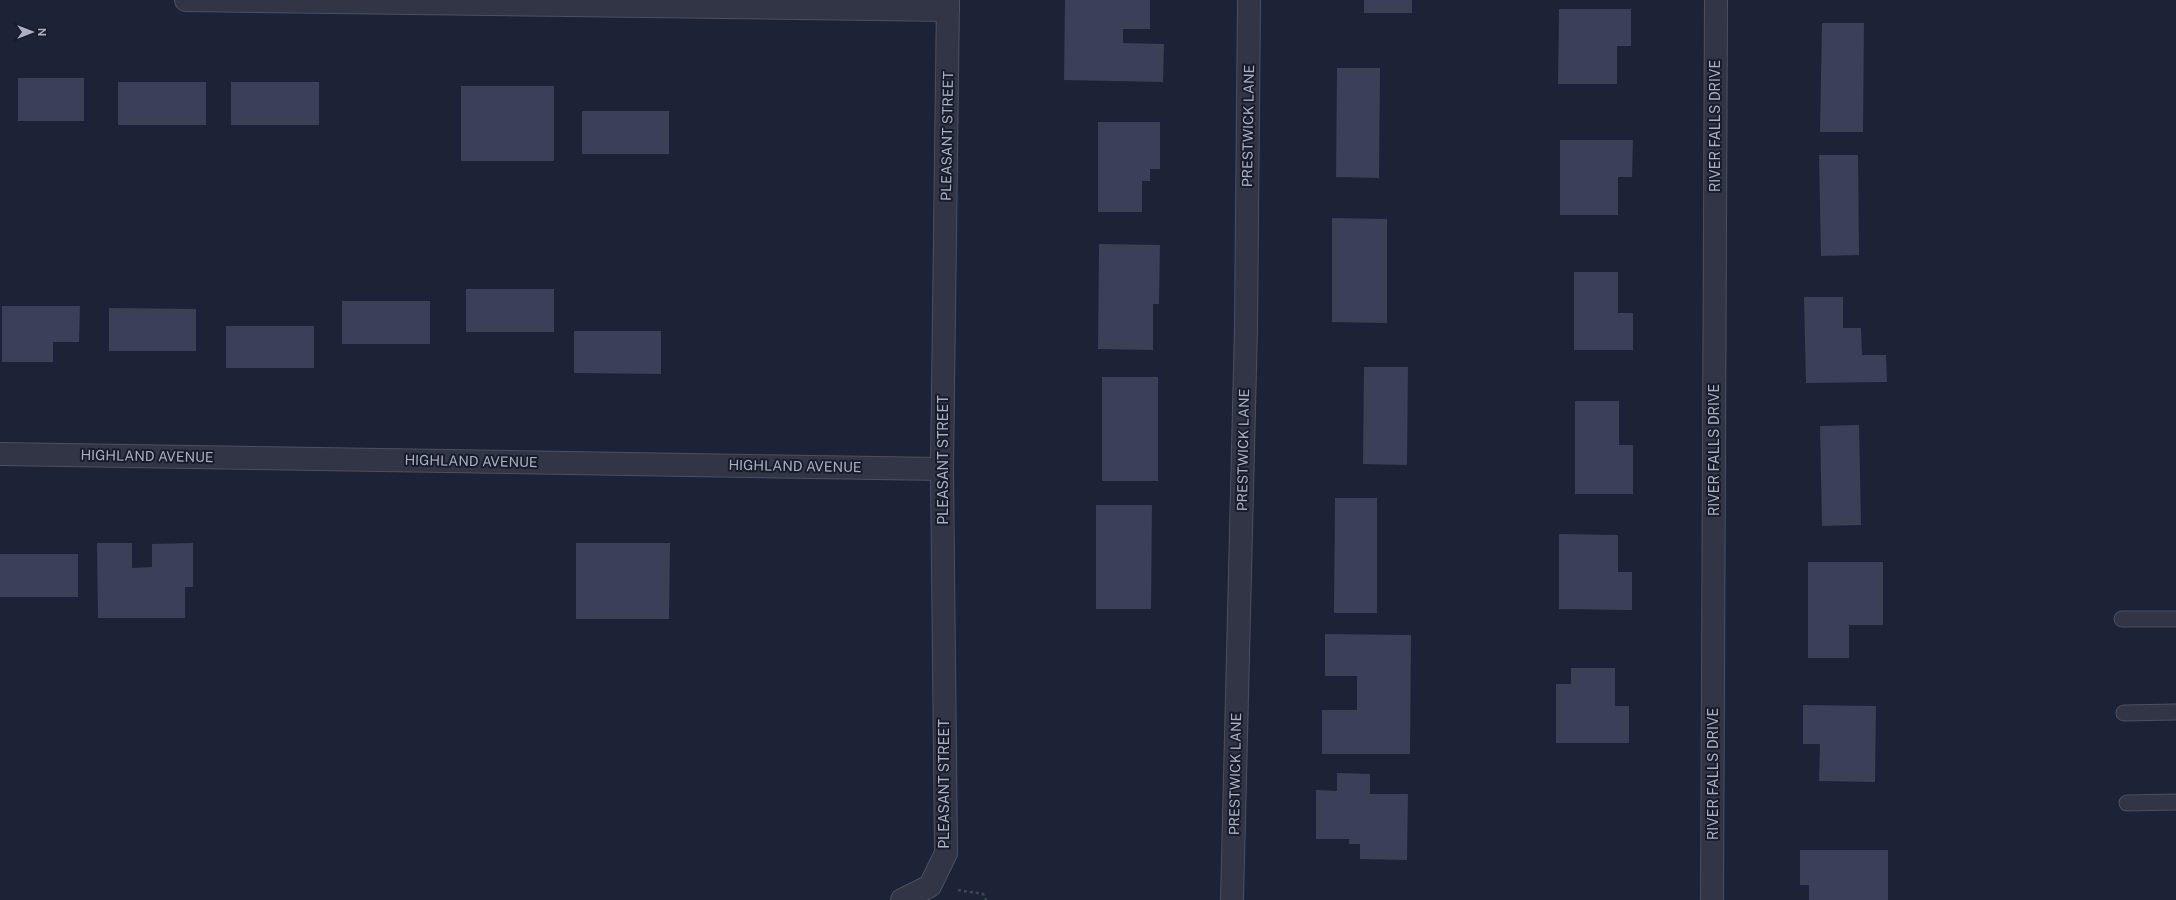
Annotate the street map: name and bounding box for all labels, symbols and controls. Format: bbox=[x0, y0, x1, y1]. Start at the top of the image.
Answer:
north arrow bbox=[12, 12, 52, 52]
text: N bbox=[36, 28, 48, 36]
street label: RIVER FALLS DRIVE bbox=[1707, 60, 1723, 192]
street label: PRESTWICK LANE bbox=[1239, 65, 1257, 187]
street label: PLEASANT STREET bbox=[938, 71, 956, 201]
street label: RIVER FALLS DRIVE bbox=[1706, 384, 1722, 516]
street label: PRESTWICK LANE bbox=[1234, 389, 1252, 511]
street label: PLEASANT STREET bbox=[935, 395, 951, 525]
street label: HIGHLAND AVENUE bbox=[80, 447, 214, 465]
street label: HIGHLAND AVENUE bbox=[404, 452, 538, 470]
street label: HIGHLAND AVENUE bbox=[728, 457, 862, 475]
street label: RIVER FALLS DRIVE bbox=[1705, 708, 1721, 840]
street label: PRESTWICK LANE bbox=[1226, 713, 1244, 835]
street label: PLEASANT STREET bbox=[936, 719, 952, 849]

